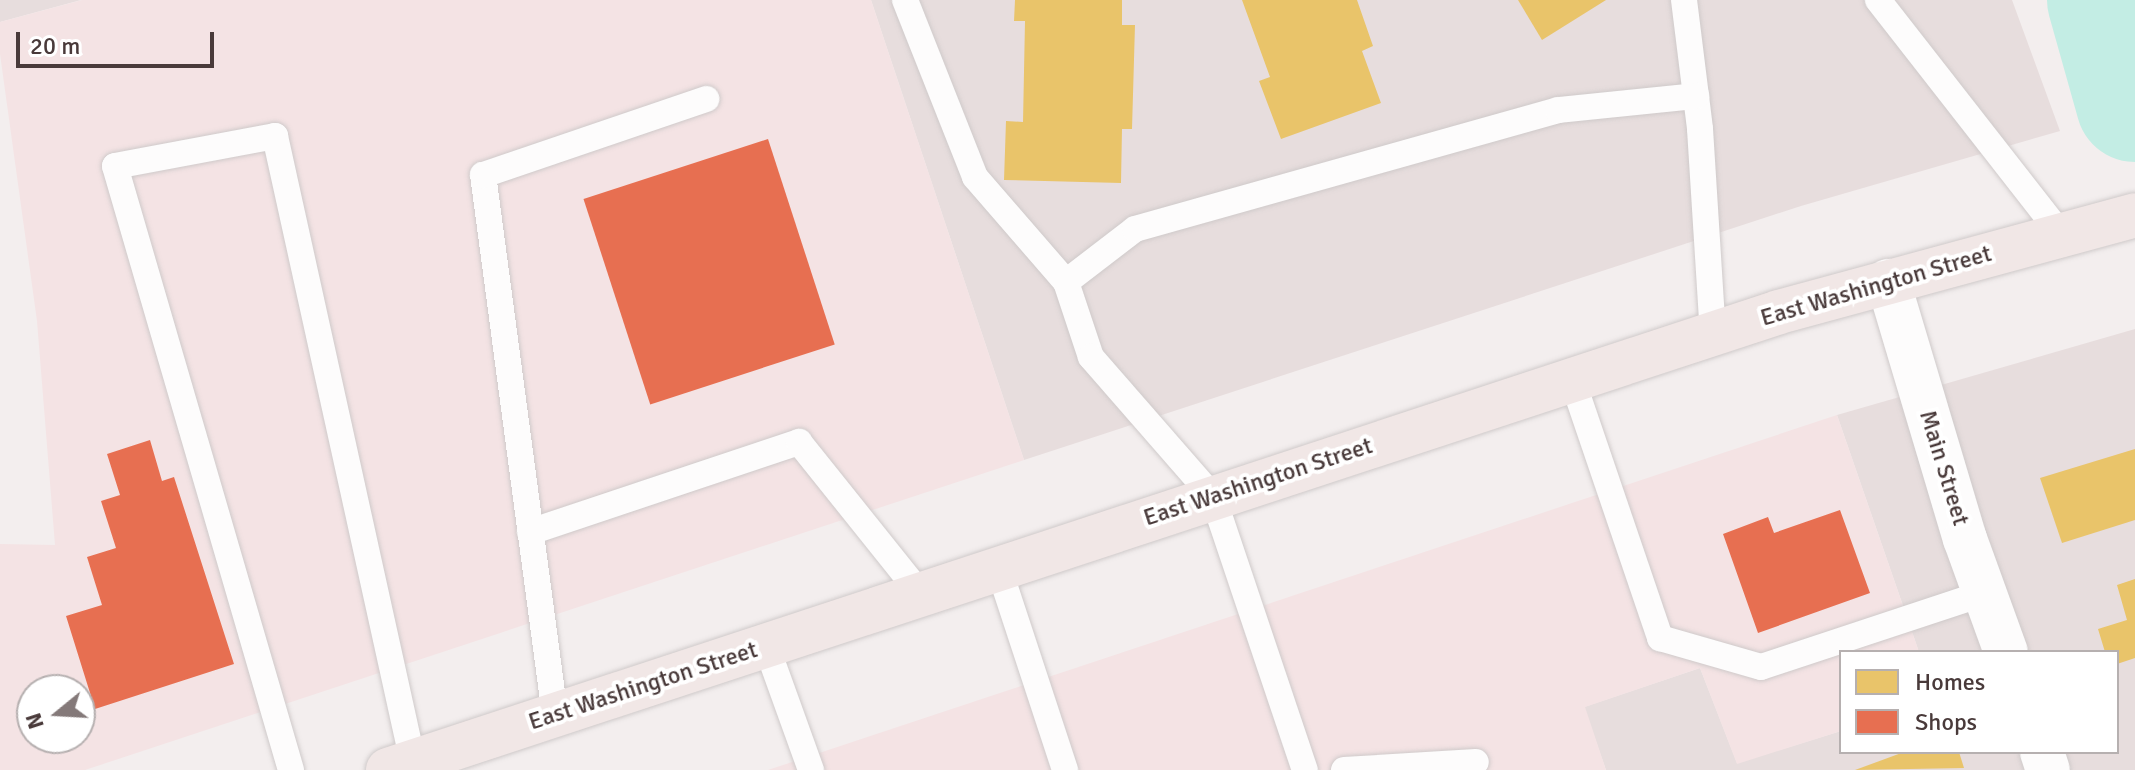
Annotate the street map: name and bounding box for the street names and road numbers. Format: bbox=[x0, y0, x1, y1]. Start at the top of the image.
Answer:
street label: East Washington Street bbox=[1757, 239, 1995, 333]
street label: Main Street bbox=[1913, 407, 1975, 529]
street label: East Washington Street bbox=[1140, 431, 1376, 533]
street label: East Washington Street bbox=[525, 635, 761, 737]

